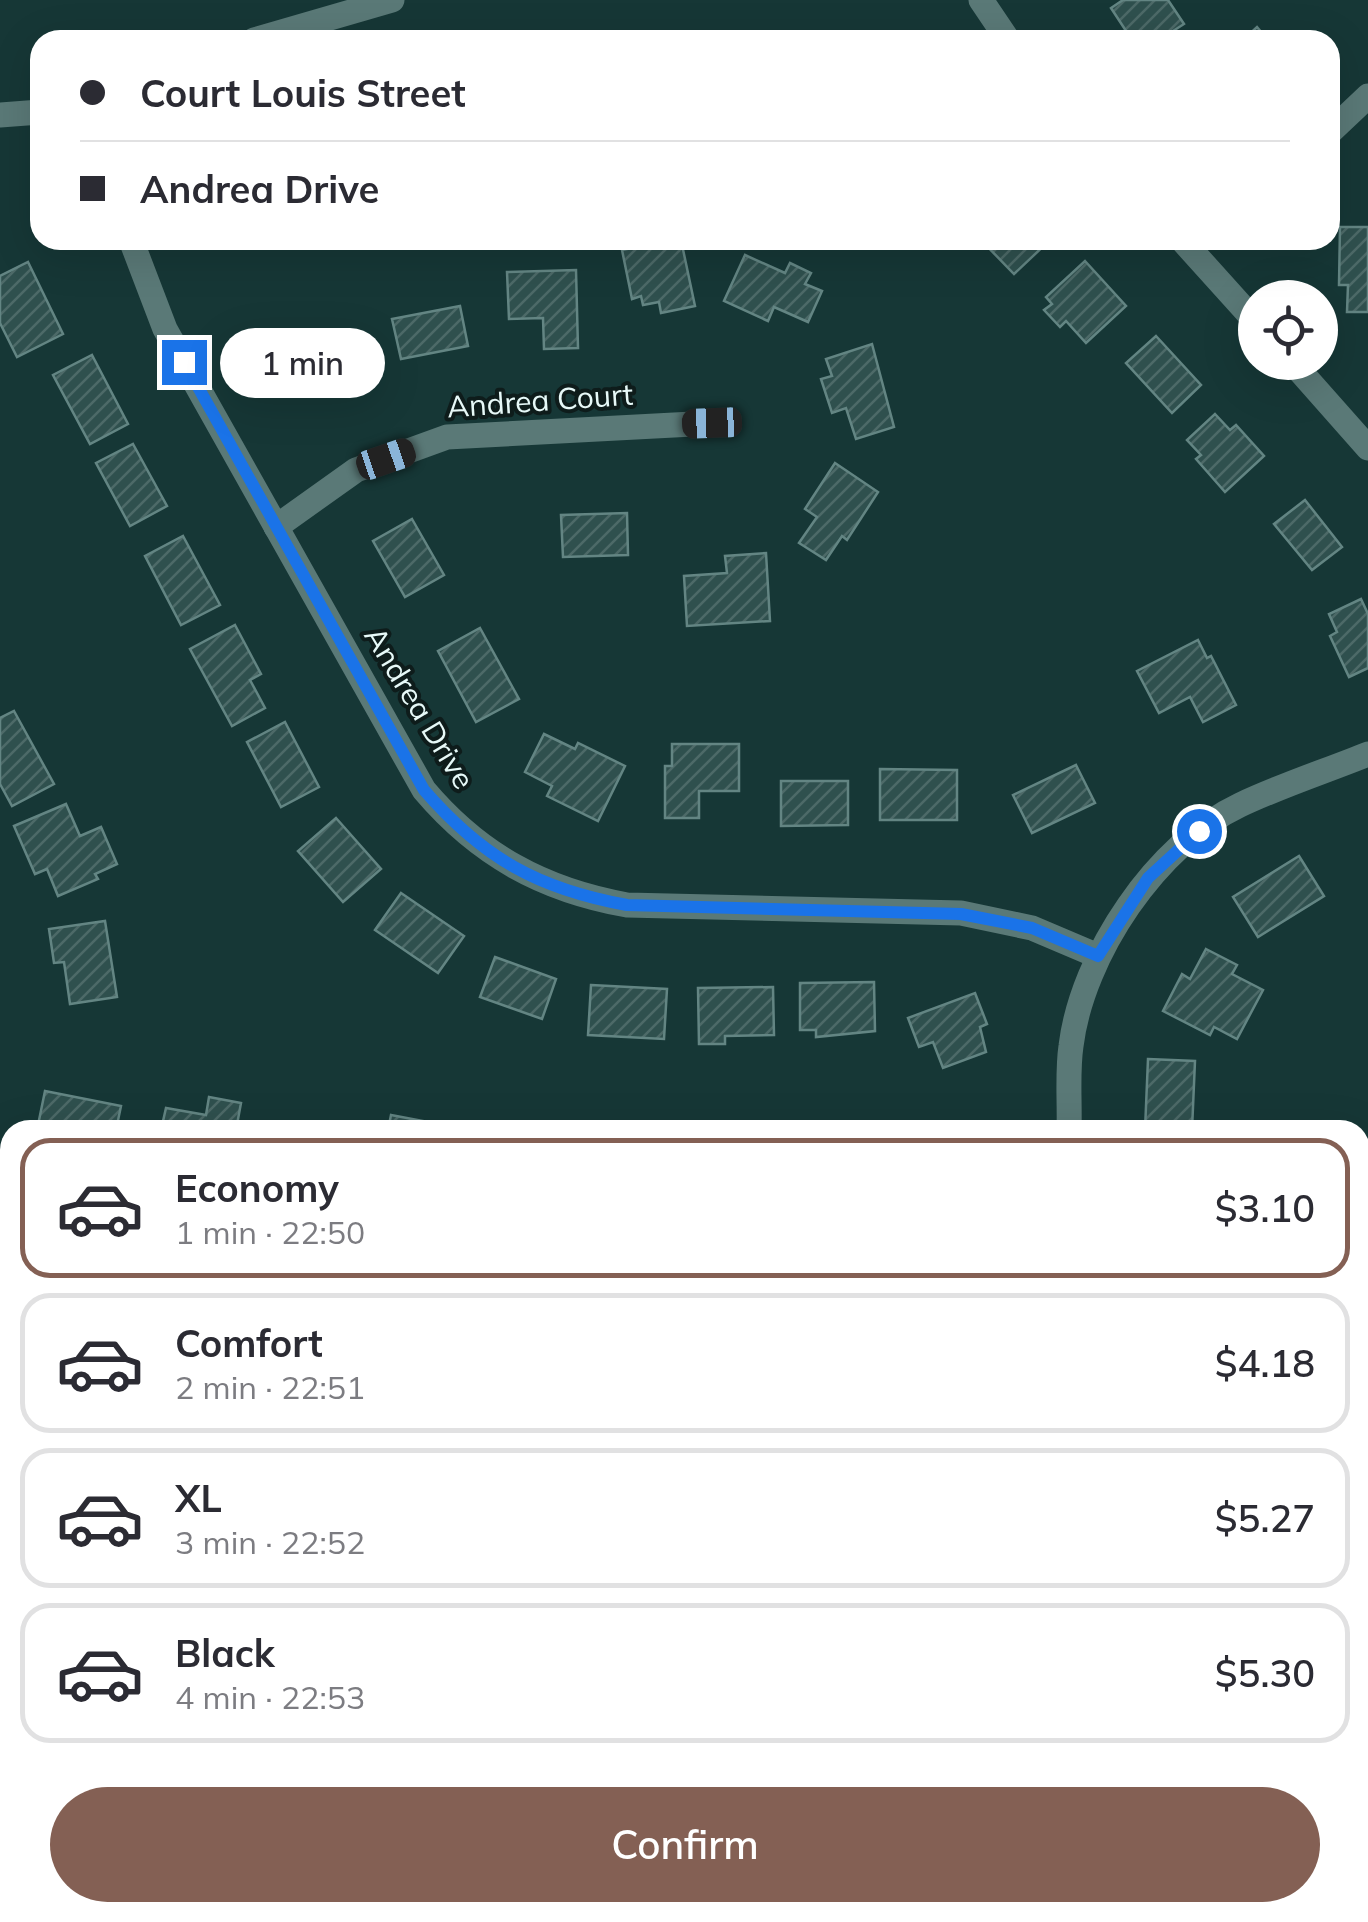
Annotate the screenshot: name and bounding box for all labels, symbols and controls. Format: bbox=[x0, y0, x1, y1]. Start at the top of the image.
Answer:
text: Court Louis Street bbox=[140, 69, 466, 117]
text: Andrea Drive bbox=[140, 165, 379, 213]
map controls bbox=[1238, 280, 1338, 380]
button: locate bbox=[1238, 280, 1338, 380]
callout: 1 min bbox=[219, 327, 384, 397]
route end bbox=[162, 340, 207, 385]
text: 1 min bbox=[261, 343, 344, 383]
street label: Andrea Court bbox=[446, 375, 634, 425]
car bbox=[681, 407, 743, 439]
car bbox=[353, 435, 419, 483]
street label: Andrea Drive bbox=[356, 619, 483, 796]
route start bbox=[1177, 809, 1222, 854]
icon: car bbox=[55, 1163, 145, 1253]
text: Economy bbox=[175, 1164, 339, 1212]
text: $3.10 bbox=[1215, 1184, 1315, 1232]
text: 1 min · 22:50 bbox=[175, 1212, 365, 1252]
icon: car bbox=[55, 1318, 145, 1408]
text: Comfort bbox=[175, 1319, 323, 1367]
text: $4.18 bbox=[1215, 1339, 1315, 1387]
text: 2 min · 22:51 bbox=[175, 1367, 365, 1407]
icon: car bbox=[55, 1473, 145, 1563]
text: XL bbox=[175, 1474, 222, 1522]
text: $5.27 bbox=[1215, 1494, 1315, 1542]
text: 3 min · 22:52 bbox=[175, 1522, 365, 1562]
icon: car bbox=[55, 1628, 145, 1718]
text: Black bbox=[175, 1629, 275, 1677]
text: $5.30 bbox=[1215, 1649, 1315, 1697]
text: 4 min · 22:53 bbox=[175, 1677, 365, 1717]
button: Confirm bbox=[50, 1787, 1320, 1902]

